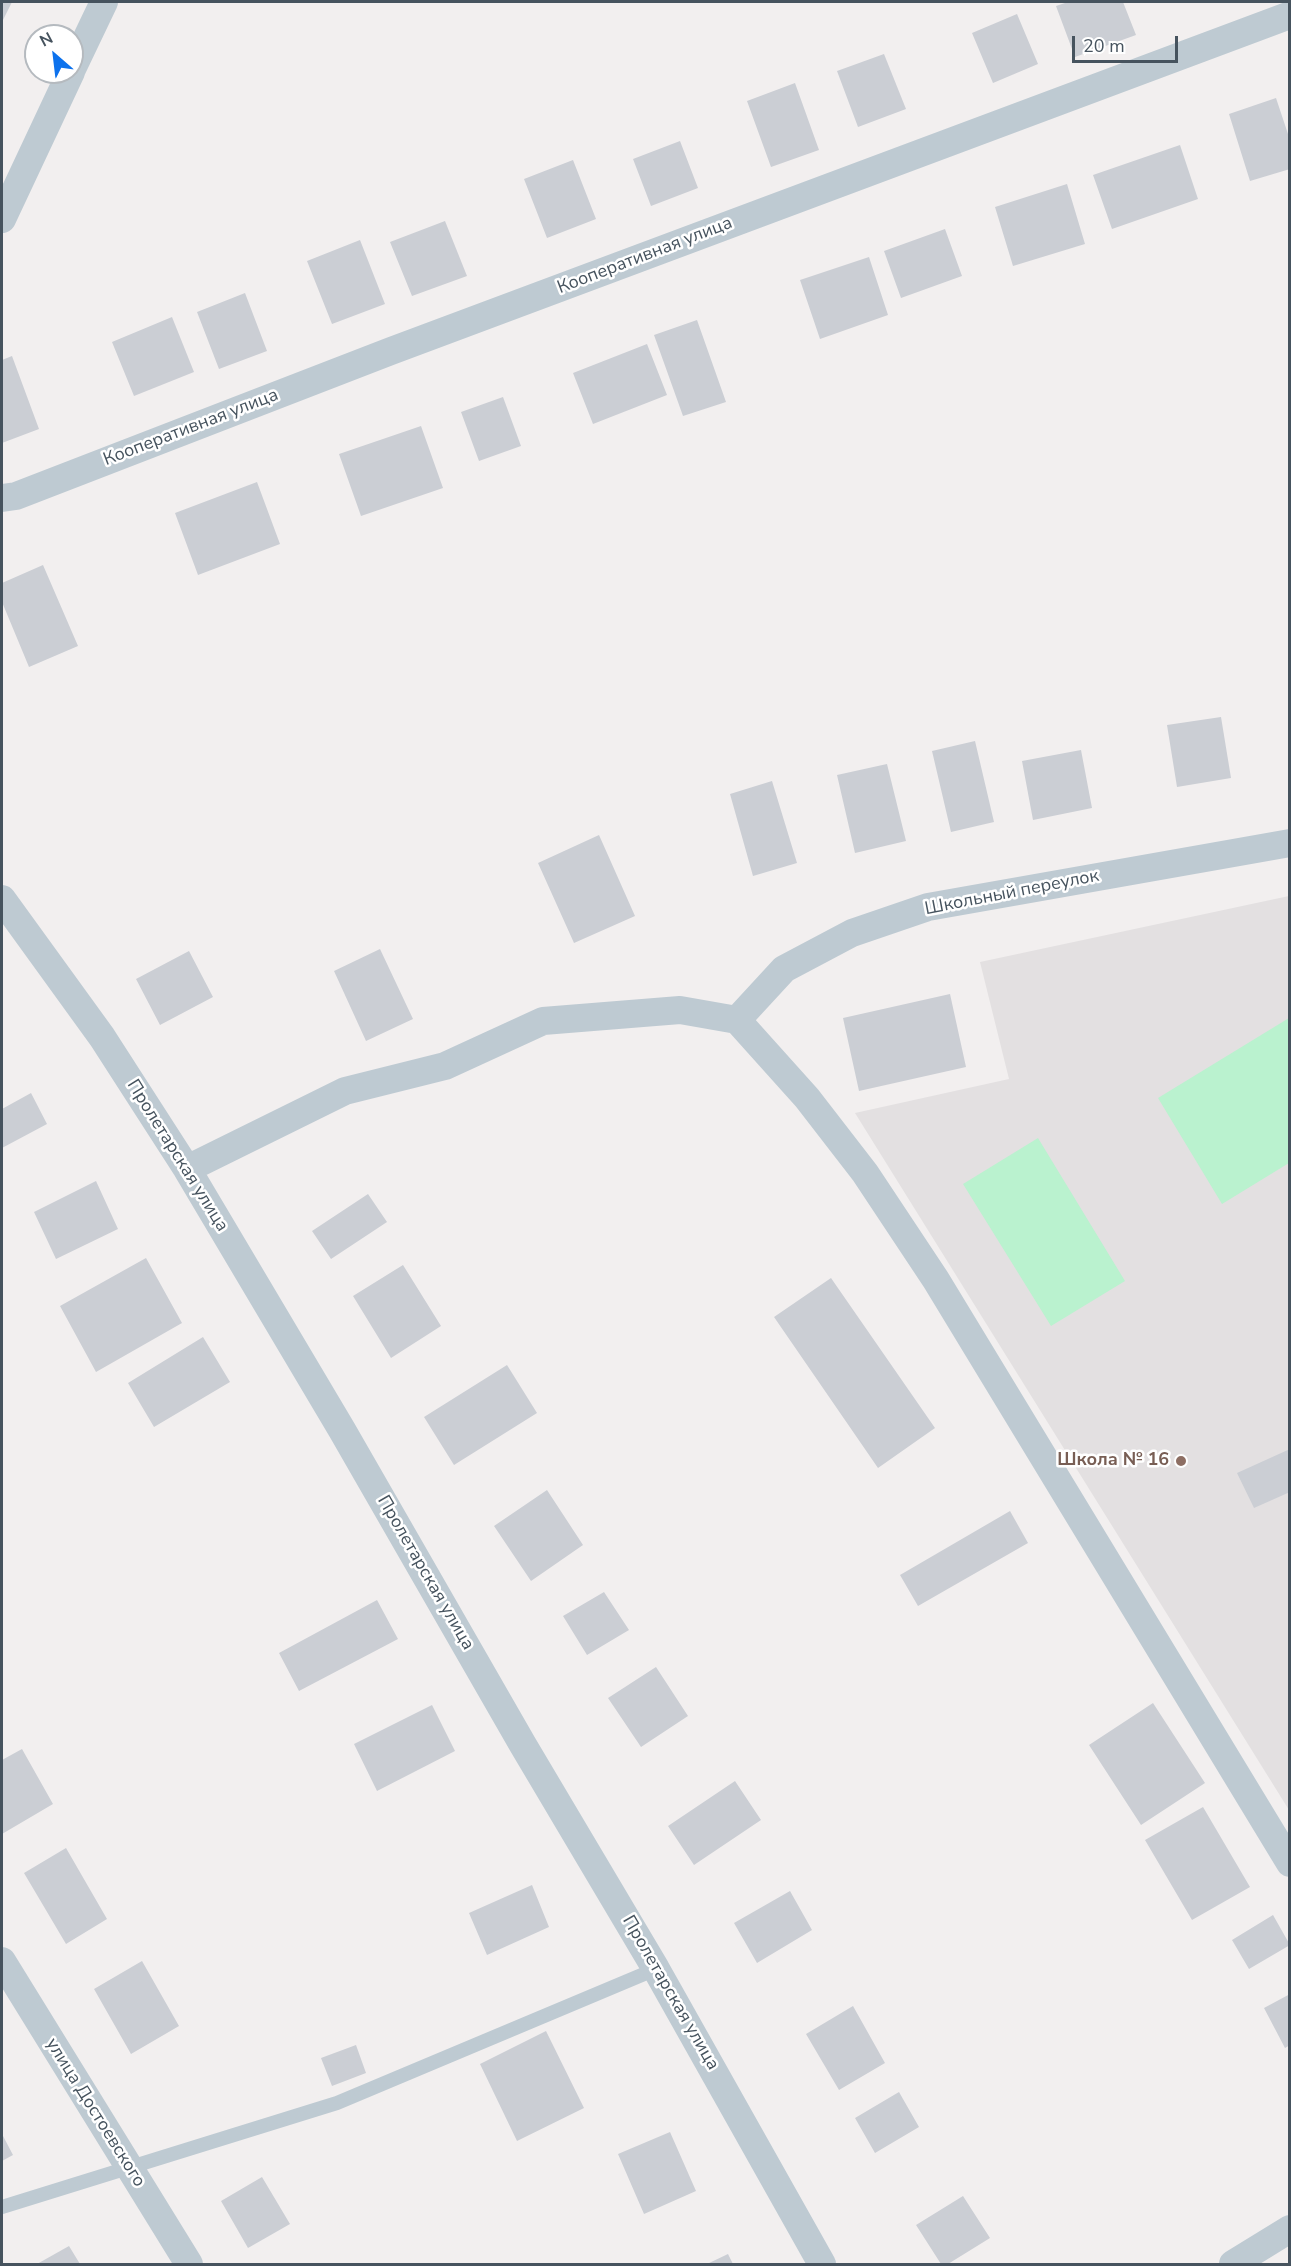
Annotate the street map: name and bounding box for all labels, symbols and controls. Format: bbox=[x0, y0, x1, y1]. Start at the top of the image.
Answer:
north arrow bbox=[24, 24, 84, 84]
scale bar bbox=[1075, 24, 1182, 62]
text: N bbox=[36, 27, 57, 52]
text: 20 m bbox=[1083, 34, 1125, 58]
street label: Кооперативная улица bbox=[554, 213, 736, 299]
street label: Кооперативная улица bbox=[100, 385, 282, 471]
street label: Школьный переулок bbox=[923, 866, 1101, 920]
street label: Пролетарская улица bbox=[121, 1076, 233, 1236]
place label: Школа № 16 bbox=[1057, 1450, 1169, 1472]
marker: Школа № 16 bbox=[1174, 1454, 1188, 1468]
street label: Пролетарская улица bbox=[372, 1492, 478, 1654]
street label: Пролетарская улица bbox=[617, 1912, 723, 2074]
street label: улица Достоевского bbox=[40, 2035, 150, 2191]

